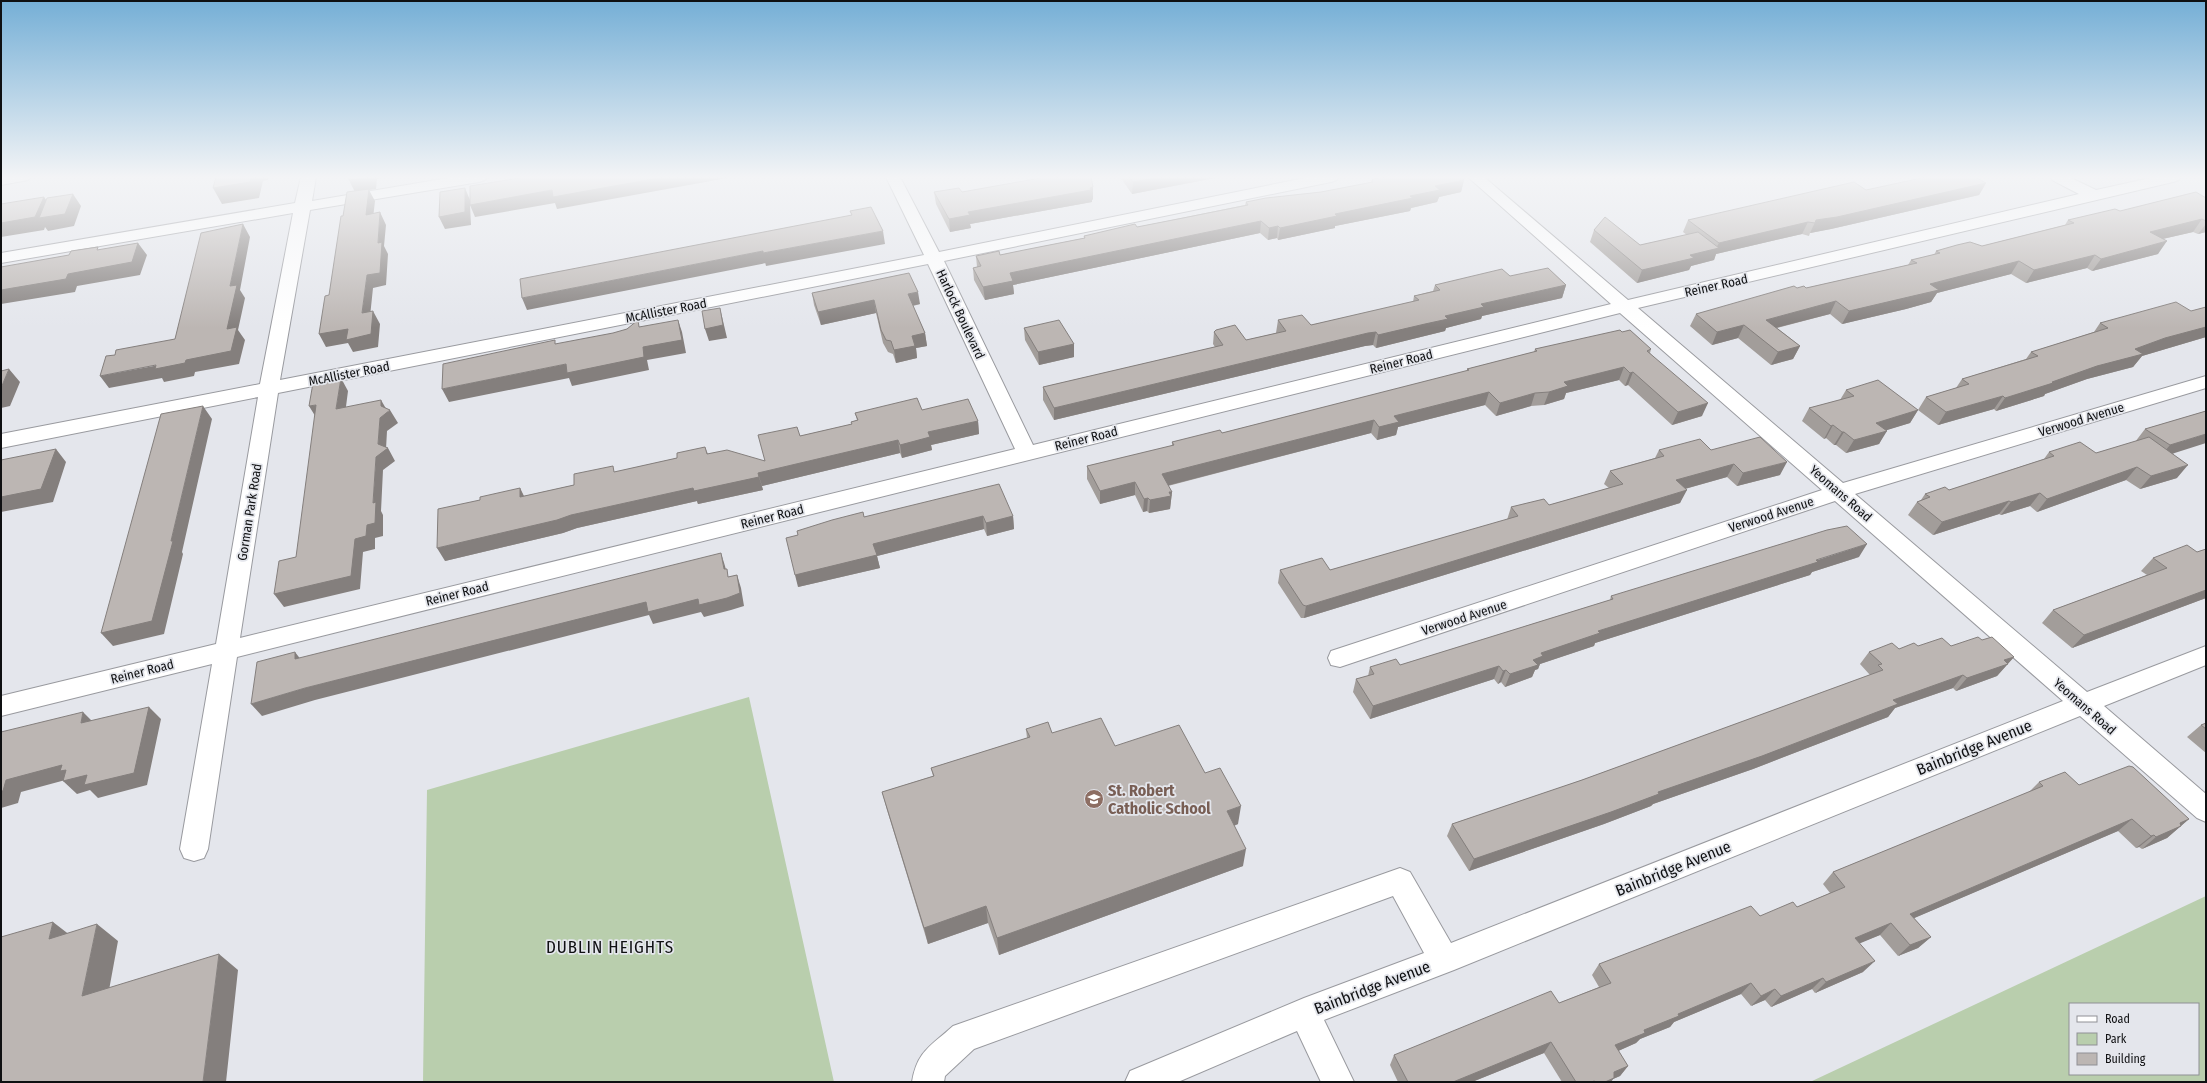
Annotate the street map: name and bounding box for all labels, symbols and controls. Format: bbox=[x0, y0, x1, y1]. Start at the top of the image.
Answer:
street label: Harlock Boulevard bbox=[933, 267, 988, 361]
street label: Reiner Road bbox=[1683, 271, 1749, 300]
street label: McAllister Road bbox=[624, 295, 708, 326]
street label: Reiner Road bbox=[1368, 346, 1434, 377]
street label: McAllister Road bbox=[307, 358, 391, 389]
street label: Verwood Avenue bbox=[2037, 399, 2126, 440]
street label: Reiner Road bbox=[1053, 423, 1119, 454]
street label: Gorman Park Road bbox=[234, 462, 265, 562]
street label: Yeomans Road bbox=[1806, 462, 1875, 525]
street label: Verwood Avenue bbox=[1727, 494, 1816, 535]
street label: Reiner Road bbox=[739, 501, 805, 532]
street label: Reiner Road bbox=[424, 578, 490, 609]
street label: Verwood Avenue bbox=[1420, 597, 1509, 638]
street label: Reiner Road bbox=[109, 656, 175, 687]
street label: Yeomans Road bbox=[2050, 675, 2119, 738]
street label: Bainbridge Avenue bbox=[1914, 716, 2035, 779]
place label: St. Robert Catholic School bbox=[1108, 781, 1211, 818]
school or university icon: St. Robert Catholic School bbox=[1083, 788, 1105, 810]
street label: Bainbridge Avenue bbox=[1613, 837, 1734, 900]
district label: DUBLIN HEIGHTS bbox=[546, 937, 674, 958]
street label: Bainbridge Avenue bbox=[1311, 957, 1433, 1018]
legend bbox=[2069, 1003, 2199, 1075]
text: Road bbox=[2105, 1012, 2130, 1026]
text: Park bbox=[2105, 1032, 2127, 1046]
text: Building bbox=[2105, 1052, 2146, 1066]

